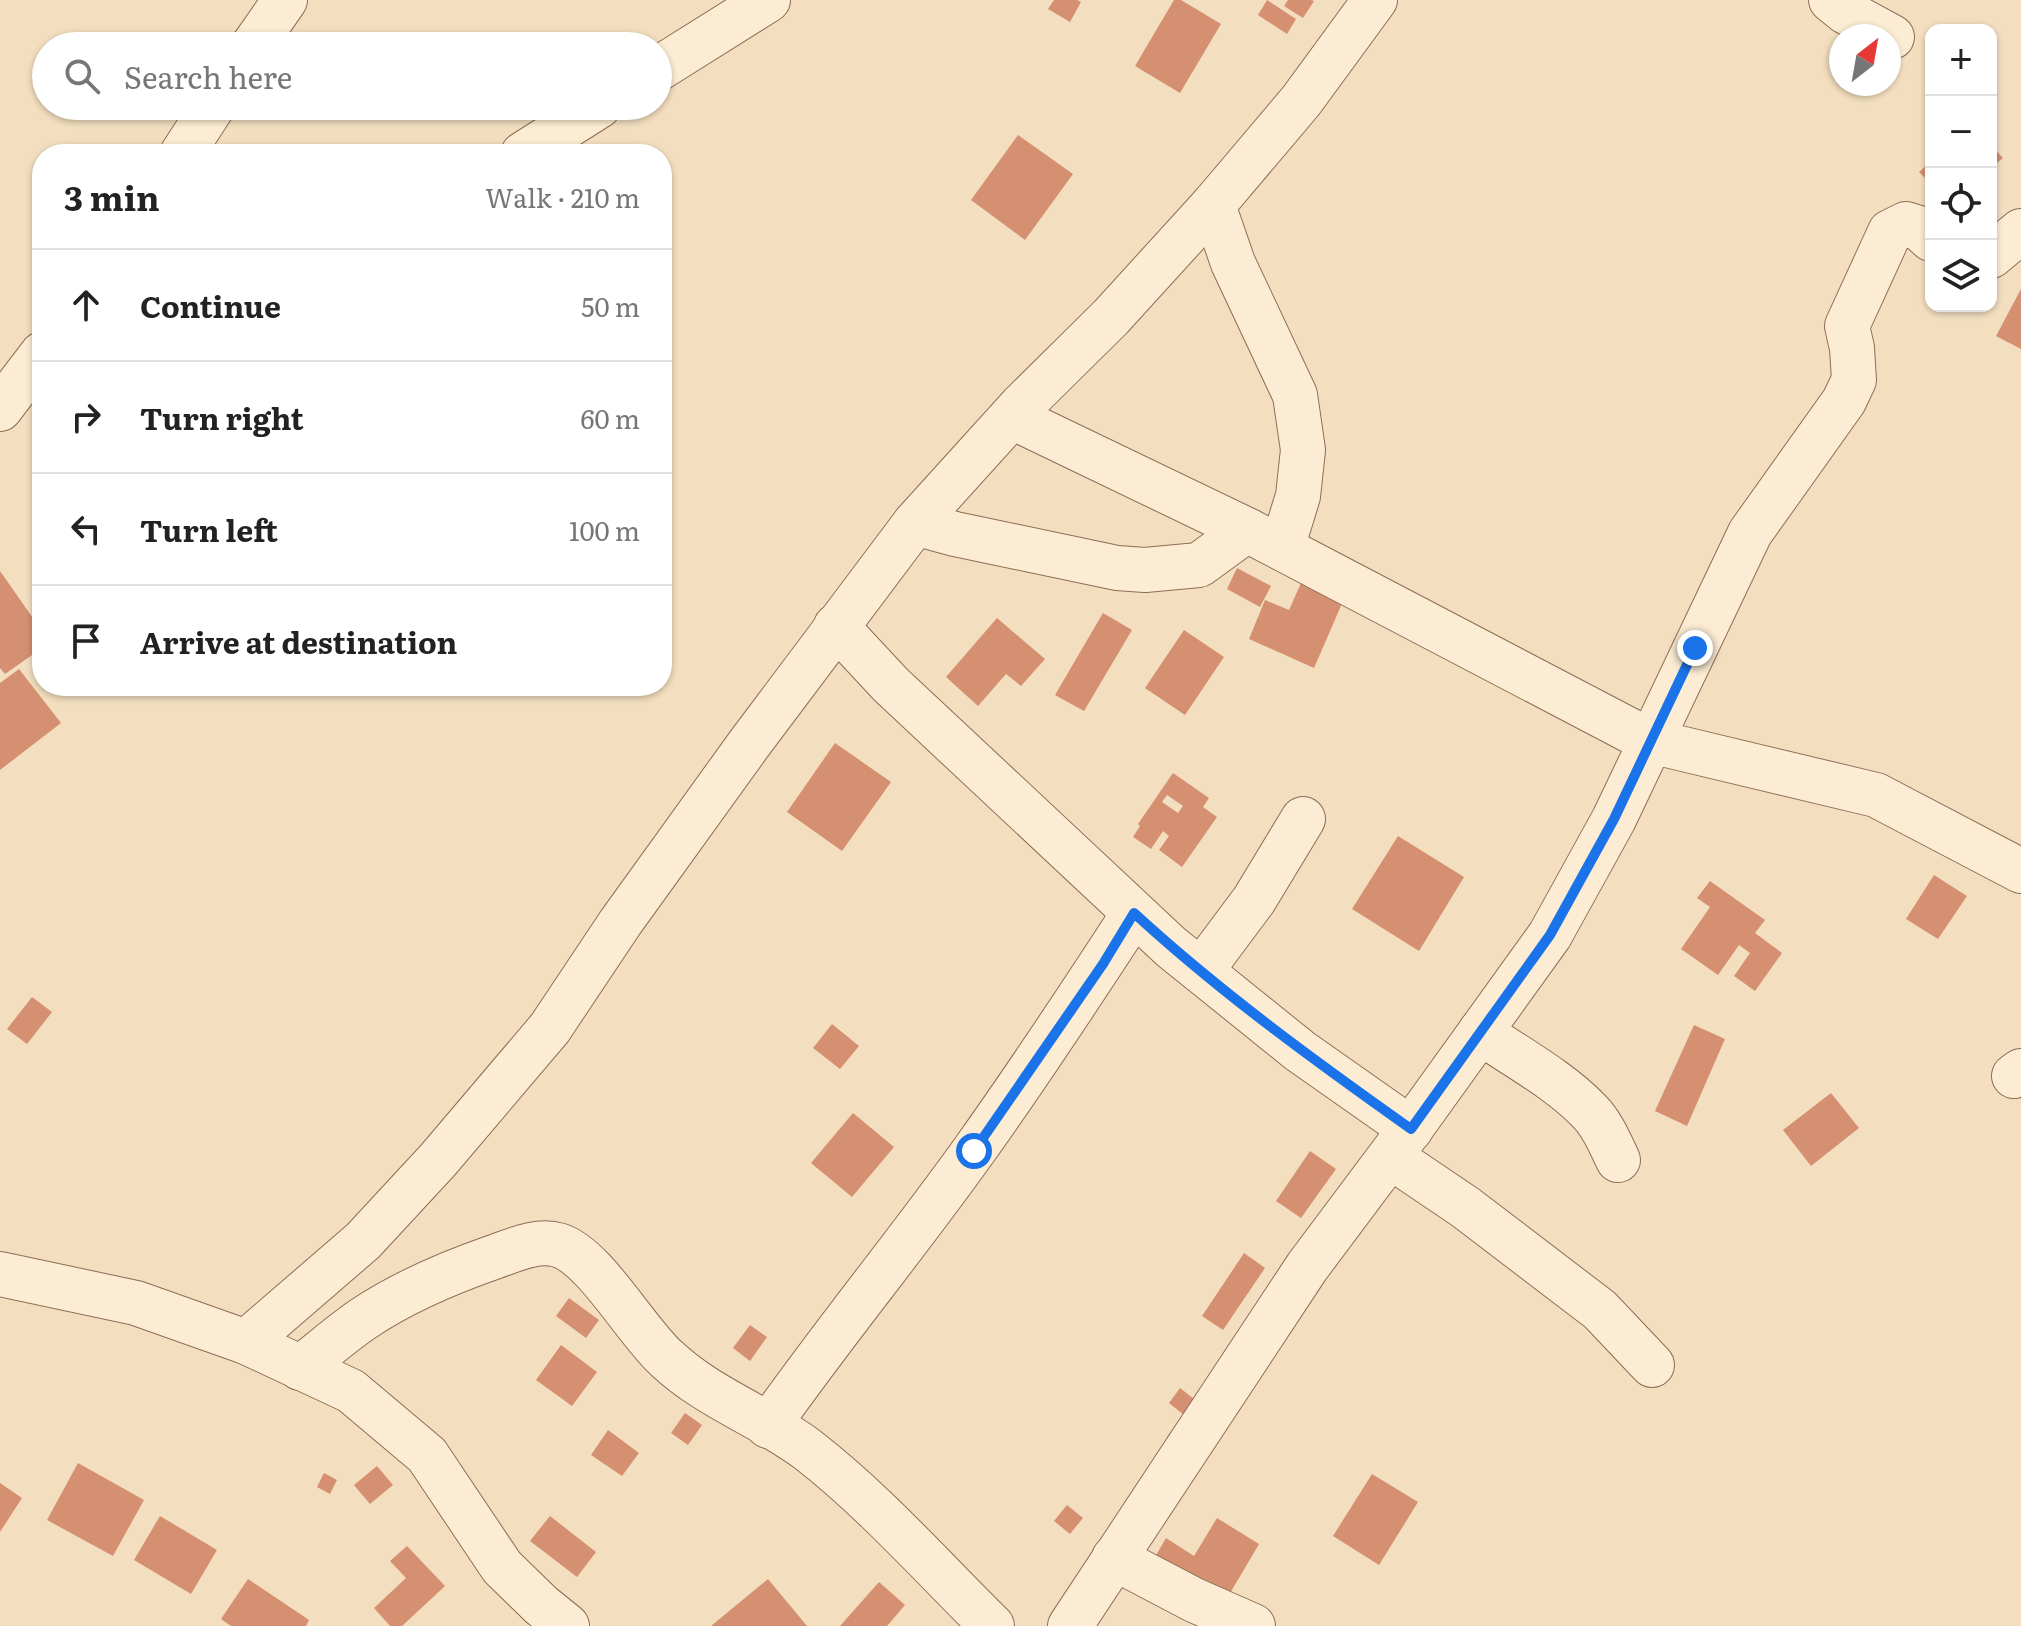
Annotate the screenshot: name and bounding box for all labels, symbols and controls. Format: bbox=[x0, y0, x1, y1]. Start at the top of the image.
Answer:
north arrow bbox=[1829, 24, 1901, 96]
map controls bbox=[1925, 24, 1997, 312]
button: + bbox=[1925, 24, 1997, 96]
search box bbox=[32, 32, 672, 120]
icon: search bbox=[60, 54, 104, 98]
text: Search here bbox=[124, 54, 292, 98]
button: − bbox=[1925, 96, 1997, 168]
button: locate bbox=[1925, 168, 1997, 240]
text: 3 min bbox=[64, 171, 160, 221]
text: Walk · 210 m bbox=[485, 177, 640, 216]
button: layers bbox=[1925, 240, 1997, 312]
icon: ahead bbox=[64, 283, 108, 327]
text: Continue bbox=[140, 283, 281, 327]
text: 50 m bbox=[581, 286, 640, 325]
icon: right bbox=[64, 395, 108, 439]
text: Turn right bbox=[140, 395, 304, 439]
text: 60 m bbox=[581, 398, 640, 437]
icon: left bbox=[64, 507, 108, 551]
text: Turn left bbox=[140, 507, 278, 551]
text: 100 m bbox=[569, 510, 640, 549]
icon: arrive bbox=[64, 619, 108, 663]
text: Arrive at destination bbox=[140, 619, 457, 663]
route end bbox=[1677, 630, 1713, 666]
route start bbox=[956, 1133, 992, 1169]

